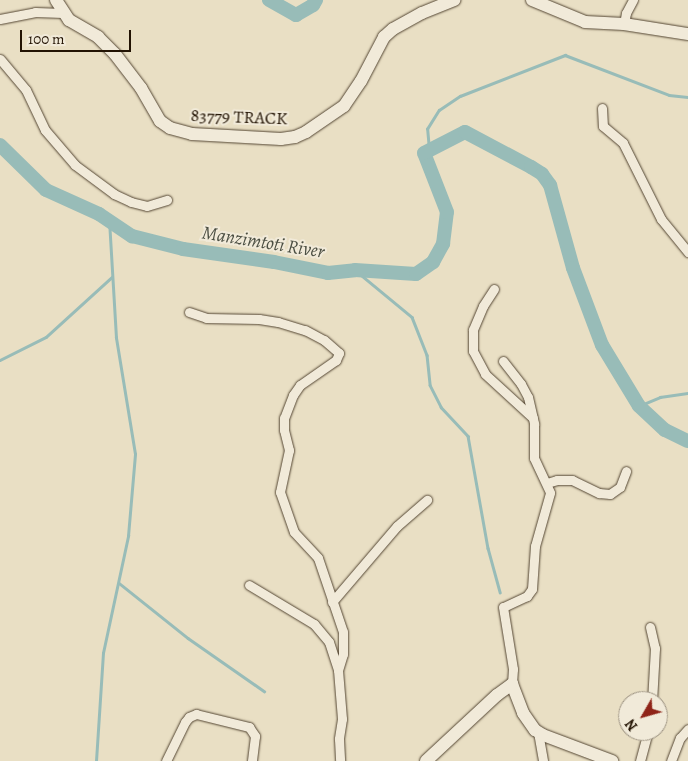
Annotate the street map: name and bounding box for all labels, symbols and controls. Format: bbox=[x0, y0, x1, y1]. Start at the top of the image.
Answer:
scale bar bbox=[22, 20, 134, 52]
text: 100 m bbox=[28, 29, 65, 49]
street label: 83779 TRACK bbox=[190, 105, 288, 129]
water label: Manzimtoti River bbox=[200, 222, 326, 264]
north arrow bbox=[618, 691, 668, 741]
text: N bbox=[621, 715, 642, 735]

